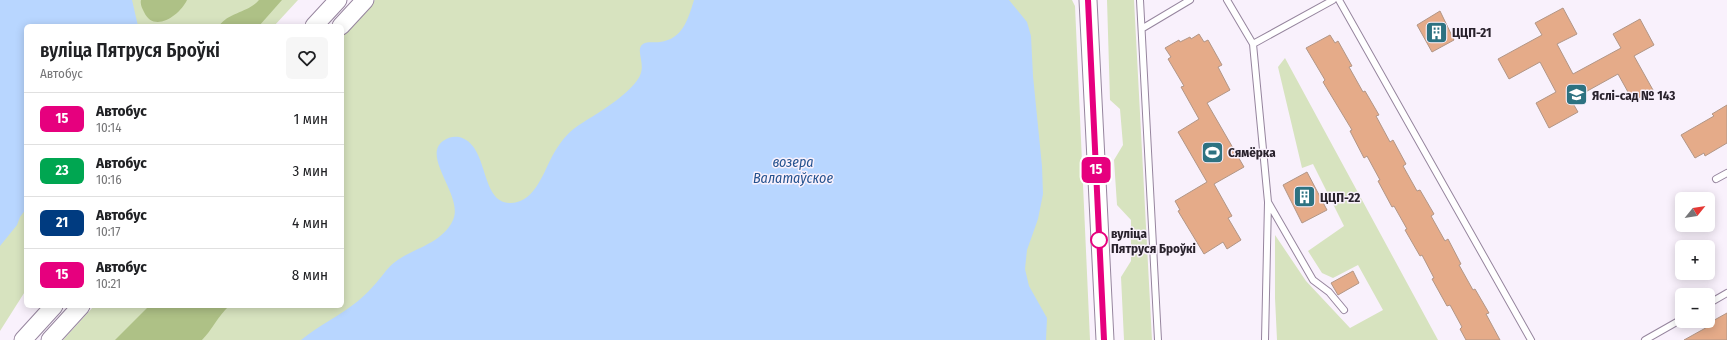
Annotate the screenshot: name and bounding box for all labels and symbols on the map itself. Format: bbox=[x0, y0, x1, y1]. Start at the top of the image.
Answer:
building icon: ЦЦП-21 bbox=[1423, 19, 1449, 45]
place label: ЦЦП-21 bbox=[1452, 25, 1492, 40]
school or university icon: Яслі-сад № 143 bbox=[1564, 82, 1590, 108]
place label: Яслі-сад № 143 bbox=[1592, 88, 1675, 103]
sports icon: Сямёрка bbox=[1199, 139, 1225, 165]
place label: Сямёрка bbox=[1228, 145, 1276, 160]
water label: возера Валатаўское bbox=[753, 154, 833, 187]
line badge: 15 bbox=[1078, 157, 1114, 183]
building icon: ЦЦП-22 bbox=[1292, 184, 1318, 210]
place label: ЦЦП-22 bbox=[1320, 190, 1360, 205]
north arrow bbox=[1675, 192, 1715, 232]
place label: вуліца Пятруся Броўкі bbox=[1111, 226, 1196, 256]
marker: вуліца Пятруся Броўкі bbox=[1090, 231, 1108, 249]

